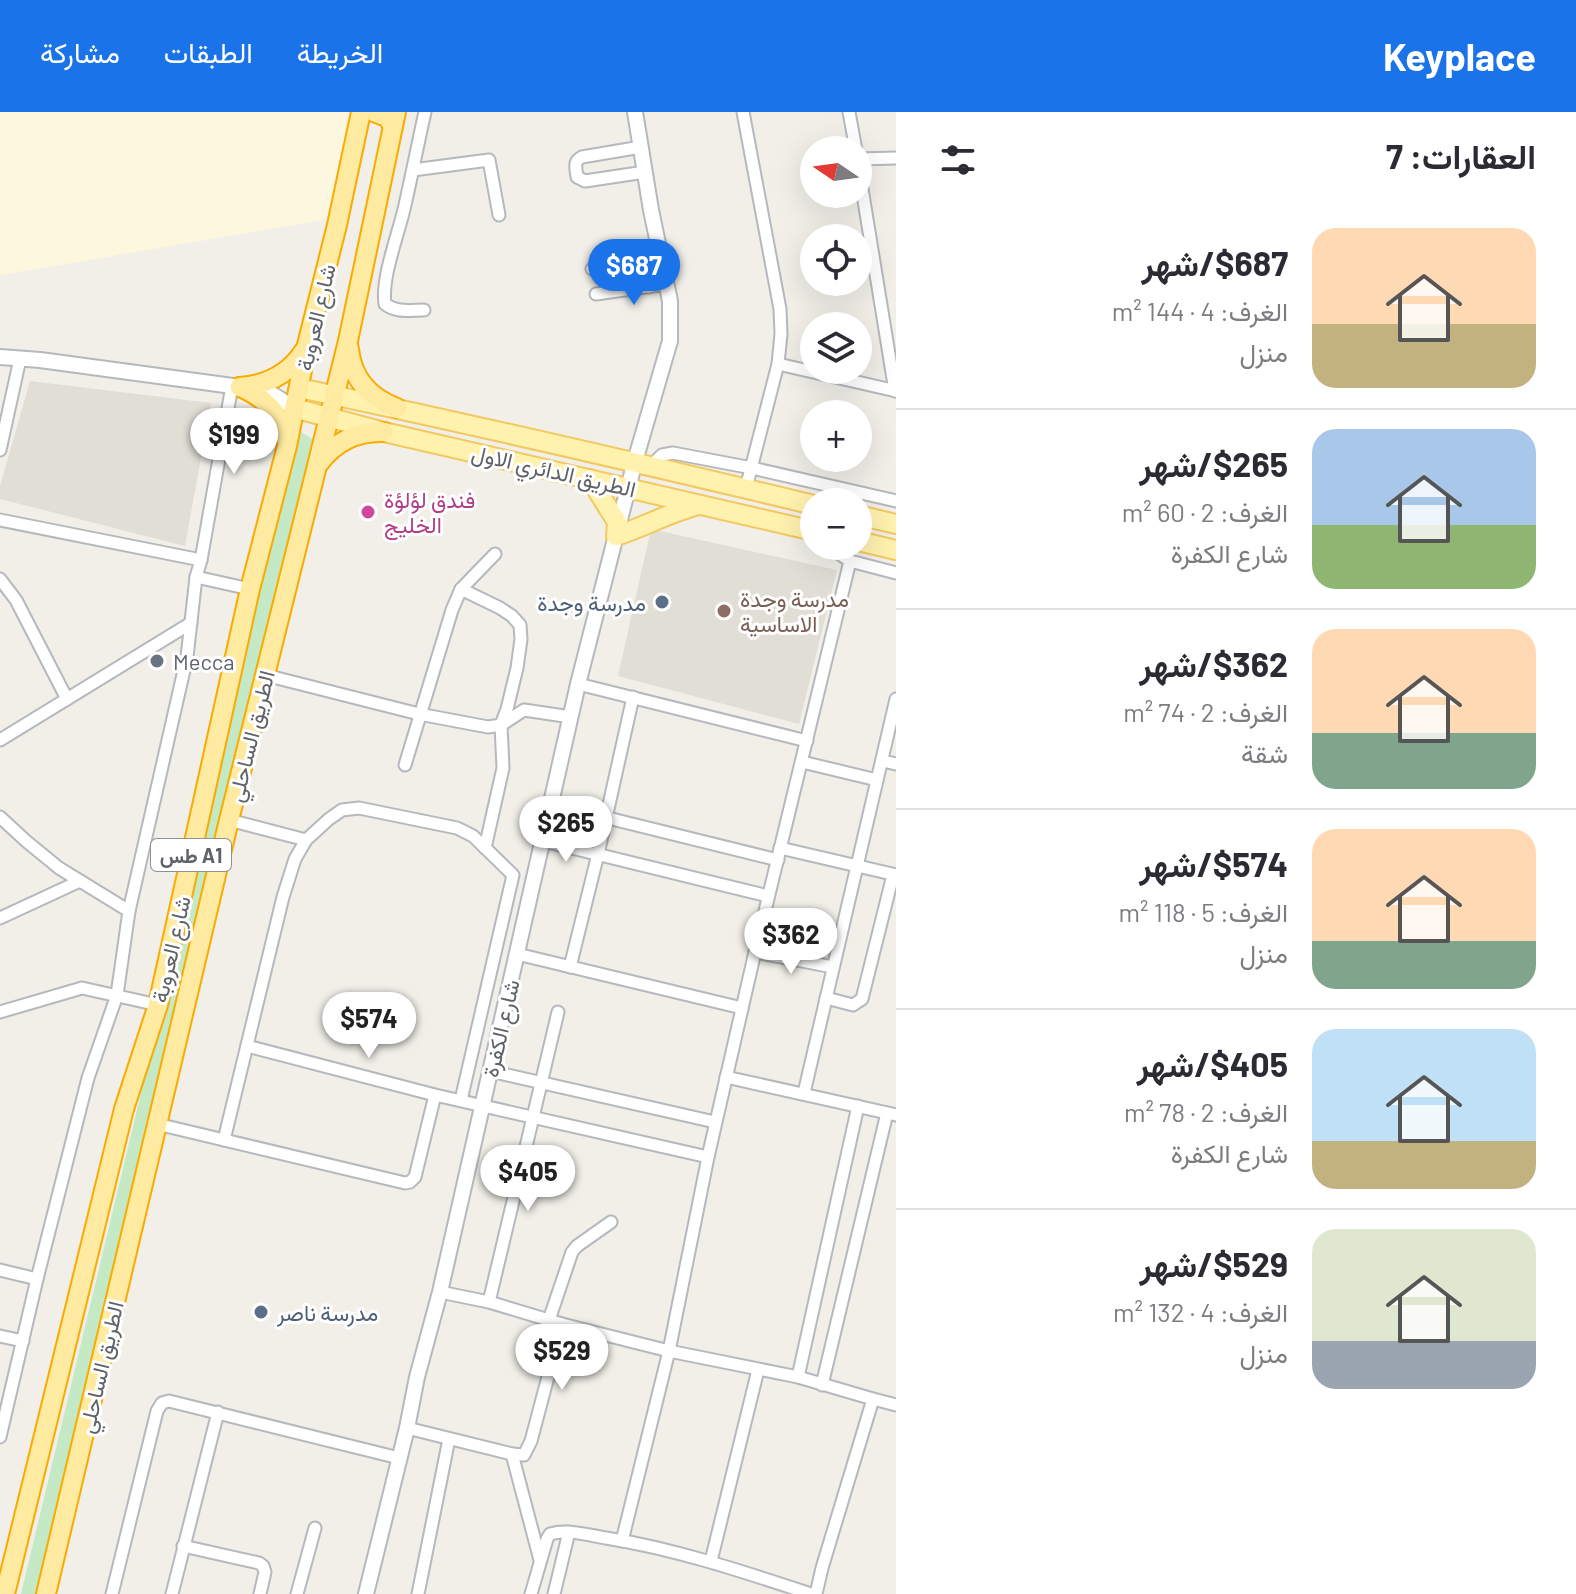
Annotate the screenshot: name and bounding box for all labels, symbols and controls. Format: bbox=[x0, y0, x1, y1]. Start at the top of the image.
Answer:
text: Keyplace bbox=[1383, 33, 1536, 79]
text: مشاركة bbox=[40, 35, 120, 69]
text: الطبقات bbox=[164, 35, 253, 69]
text: الخريطة bbox=[297, 35, 383, 69]
text: العقارات: 7 bbox=[1386, 135, 1536, 176]
north arrow bbox=[800, 136, 872, 208]
map controls bbox=[800, 136, 872, 560]
icon: filters bbox=[936, 138, 980, 182]
button: locate bbox=[800, 224, 872, 296]
pin: $687 bbox=[587, 239, 681, 307]
text: $687/شهر bbox=[1141, 242, 1288, 283]
text: $687 bbox=[606, 249, 662, 280]
icon: home bbox=[1376, 260, 1472, 356]
street label: شارع العروبة bbox=[290, 261, 343, 373]
text: الغرف: 4 · 144 m² bbox=[1112, 295, 1288, 326]
button: layers bbox=[800, 312, 872, 384]
text: منزل bbox=[1239, 336, 1288, 367]
button: + bbox=[800, 400, 872, 472]
pin: $199 bbox=[187, 408, 281, 476]
text: $199 bbox=[208, 418, 260, 449]
street label: الطريق الدائري الاول bbox=[468, 438, 639, 508]
text: $265/شهر bbox=[1139, 443, 1288, 484]
icon: home bbox=[1376, 461, 1472, 557]
place label: فندق لؤلؤة الخليج bbox=[384, 486, 475, 540]
button: − bbox=[800, 488, 872, 560]
text: الغرف: 2 · 60 m² bbox=[1122, 496, 1288, 527]
marker: فندق لؤلؤة الخليج bbox=[359, 503, 377, 521]
text: شارع الكفرة bbox=[1171, 537, 1288, 568]
place label: مدرسة وجدة الاساسية bbox=[740, 585, 849, 637]
place label: مدرسة وجدة bbox=[537, 589, 646, 617]
marker: مدرسة وجدة bbox=[653, 593, 671, 611]
marker: مدرسة وجدة الاساسية bbox=[715, 602, 733, 620]
text: $362/شهر bbox=[1139, 643, 1288, 684]
place label: Mecca bbox=[173, 648, 235, 674]
marker: Mecca bbox=[148, 652, 166, 670]
icon: home bbox=[1376, 661, 1472, 757]
street label: الطريق الساحلي bbox=[221, 667, 286, 806]
text: الغرف: 2 · 74 m² bbox=[1123, 696, 1288, 727]
text: شقة bbox=[1241, 737, 1288, 768]
pin: $265 bbox=[519, 796, 613, 864]
text: $265 bbox=[537, 806, 595, 837]
road number: طس A1 bbox=[151, 839, 231, 871]
text: $574/شهر bbox=[1139, 843, 1288, 884]
icon: home bbox=[1376, 861, 1472, 957]
street label: شارع العروبة bbox=[145, 893, 198, 1005]
text: الغرف: 5 · 118 m² bbox=[1119, 896, 1288, 927]
pin: $362 bbox=[744, 908, 838, 976]
text: $362 bbox=[762, 918, 820, 949]
text: منزل bbox=[1239, 937, 1288, 968]
street label: شارع الكفرة bbox=[476, 977, 527, 1080]
pin: $574 bbox=[322, 992, 416, 1060]
text: $574 bbox=[340, 1002, 398, 1033]
text: $405/شهر bbox=[1137, 1043, 1288, 1084]
icon: home bbox=[1376, 1061, 1472, 1157]
text: الغرف: 2 · 78 m² bbox=[1124, 1096, 1288, 1127]
text: شارع الكفرة bbox=[1171, 1137, 1288, 1168]
pin: $405 bbox=[481, 1145, 575, 1213]
text: $405 bbox=[498, 1155, 558, 1186]
text: $529/شهر bbox=[1139, 1243, 1288, 1284]
icon: home bbox=[1376, 1261, 1472, 1357]
text: الغرف: 4 · 132 m² bbox=[1113, 1296, 1288, 1327]
street label: الطريق الساحلي bbox=[72, 1298, 135, 1437]
place label: مدرسة ناصر bbox=[276, 1299, 378, 1327]
marker: مدرسة ناصر bbox=[252, 1303, 270, 1321]
pin: $529 bbox=[515, 1324, 609, 1392]
text: $529 bbox=[533, 1334, 591, 1365]
text: منزل bbox=[1239, 1337, 1288, 1368]

